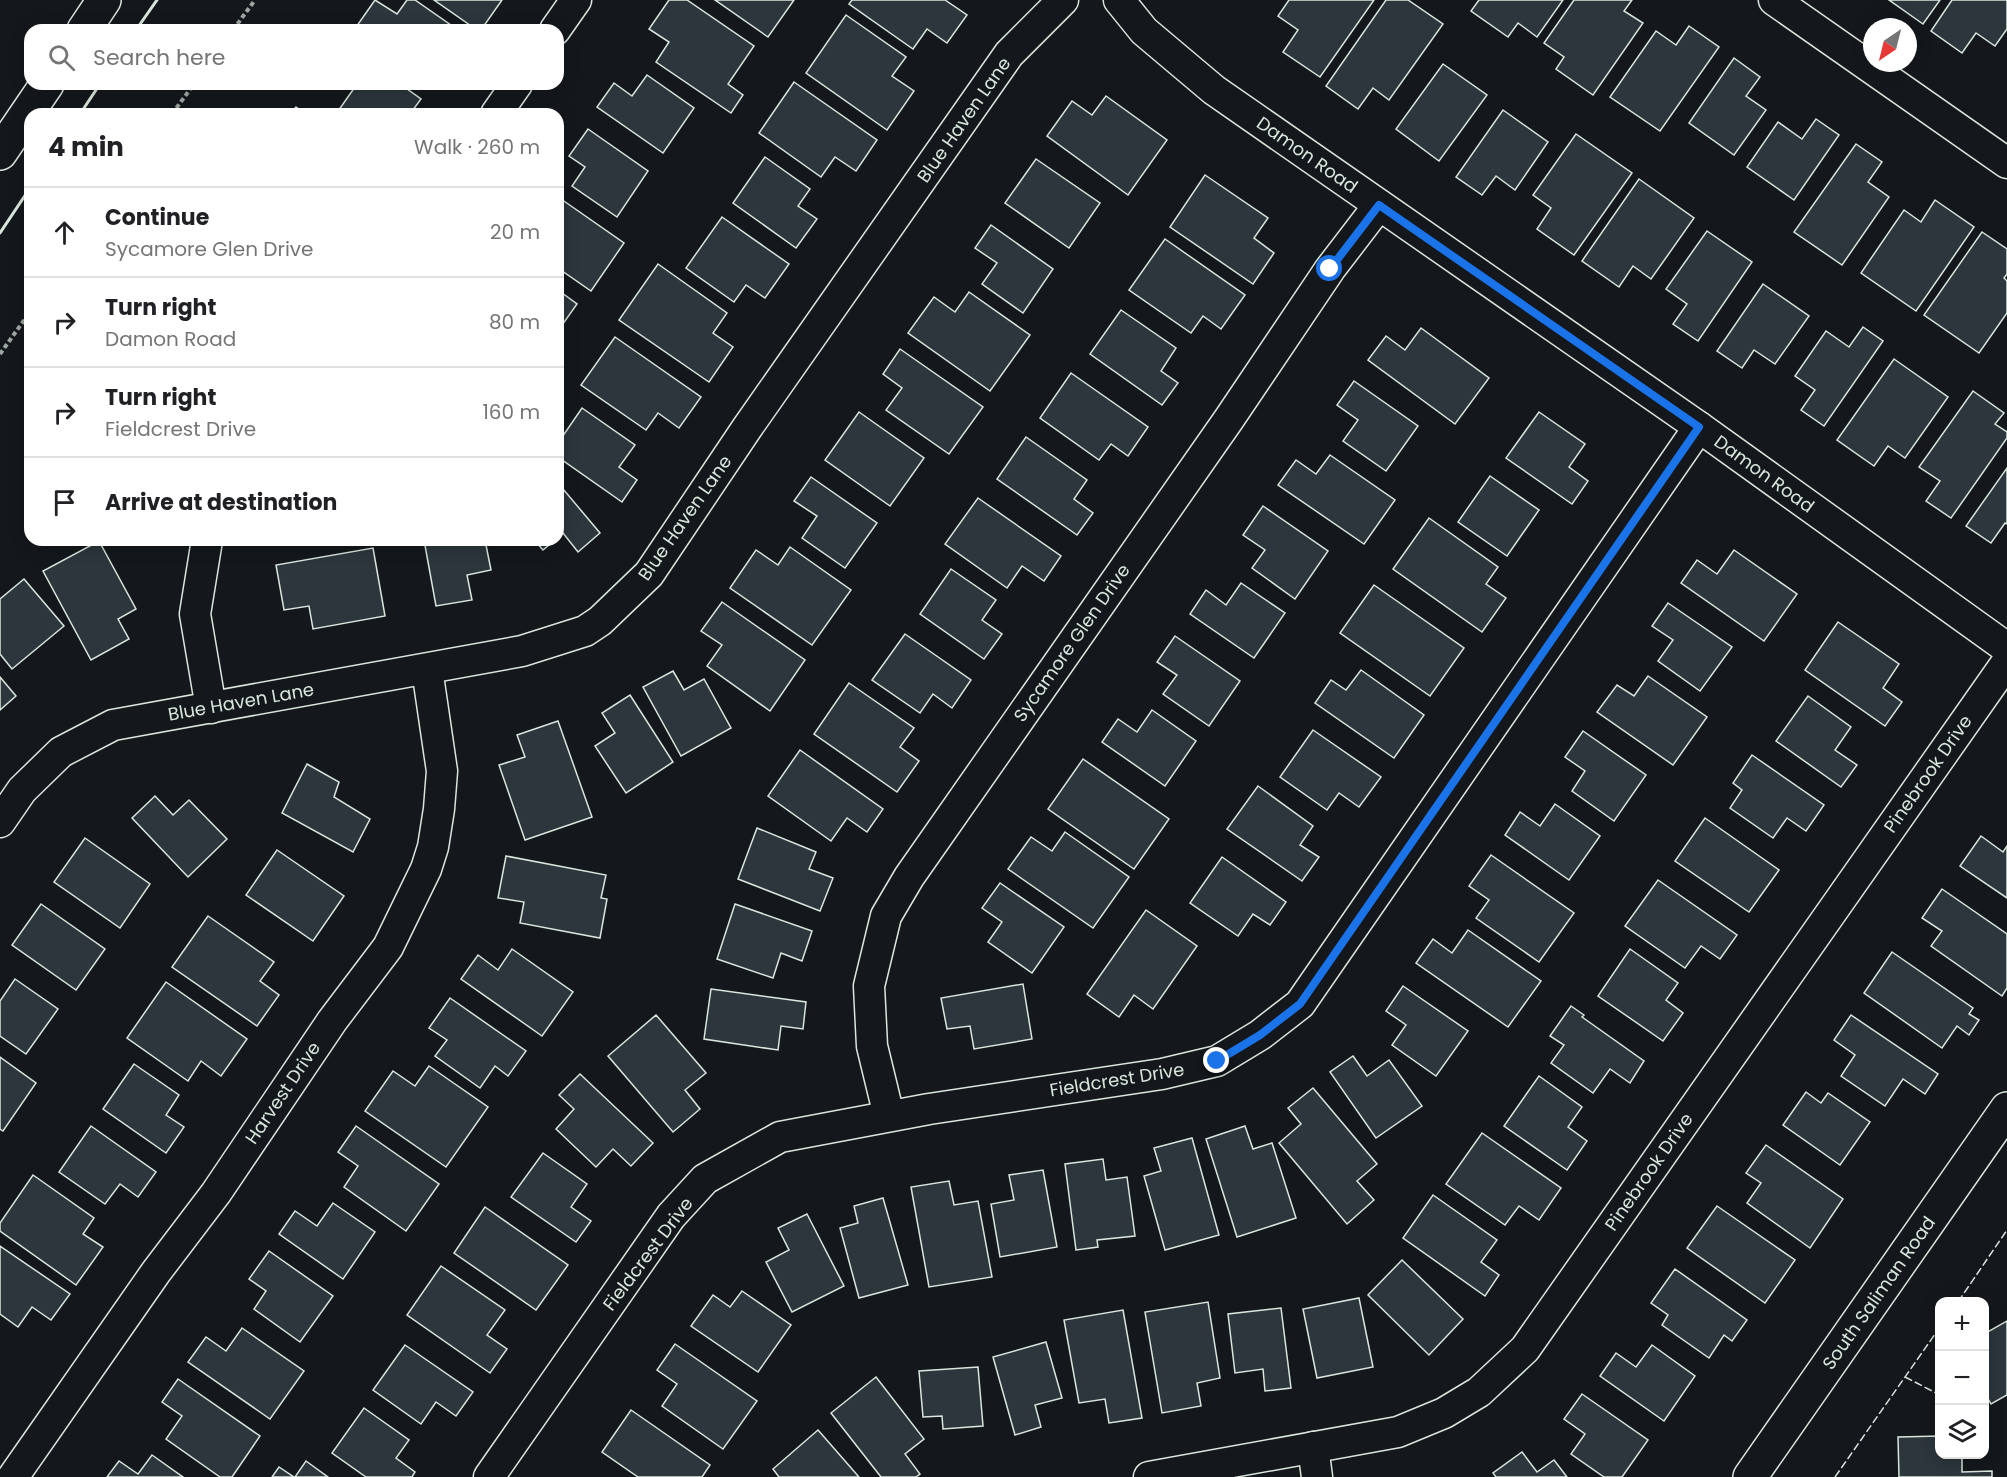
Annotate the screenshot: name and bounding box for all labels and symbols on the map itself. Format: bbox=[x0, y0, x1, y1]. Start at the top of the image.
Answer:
north arrow bbox=[1863, 18, 1917, 72]
street label: Blue Haven Lane bbox=[911, 52, 1016, 187]
street label: Damon Road bbox=[1252, 110, 1363, 199]
route start bbox=[1316, 255, 1342, 281]
street label: Damon Road bbox=[1709, 429, 1819, 518]
street label: Blue Haven Lane bbox=[632, 450, 737, 585]
street label: Sycamore Glen Drive bbox=[1008, 559, 1136, 727]
street label: Blue Haven Lane bbox=[166, 676, 316, 727]
street label: Pinebrook Drive bbox=[1878, 710, 1978, 838]
street label: Harvest Drive bbox=[239, 1037, 326, 1149]
route end bbox=[1203, 1047, 1229, 1073]
street label: Fieldcrest Drive bbox=[1048, 1057, 1186, 1102]
street label: Pinebrook Drive bbox=[1599, 1108, 1699, 1236]
street label: Fieldcrest Drive bbox=[597, 1192, 698, 1316]
street label: South Saliman Road bbox=[1816, 1211, 1941, 1374]

